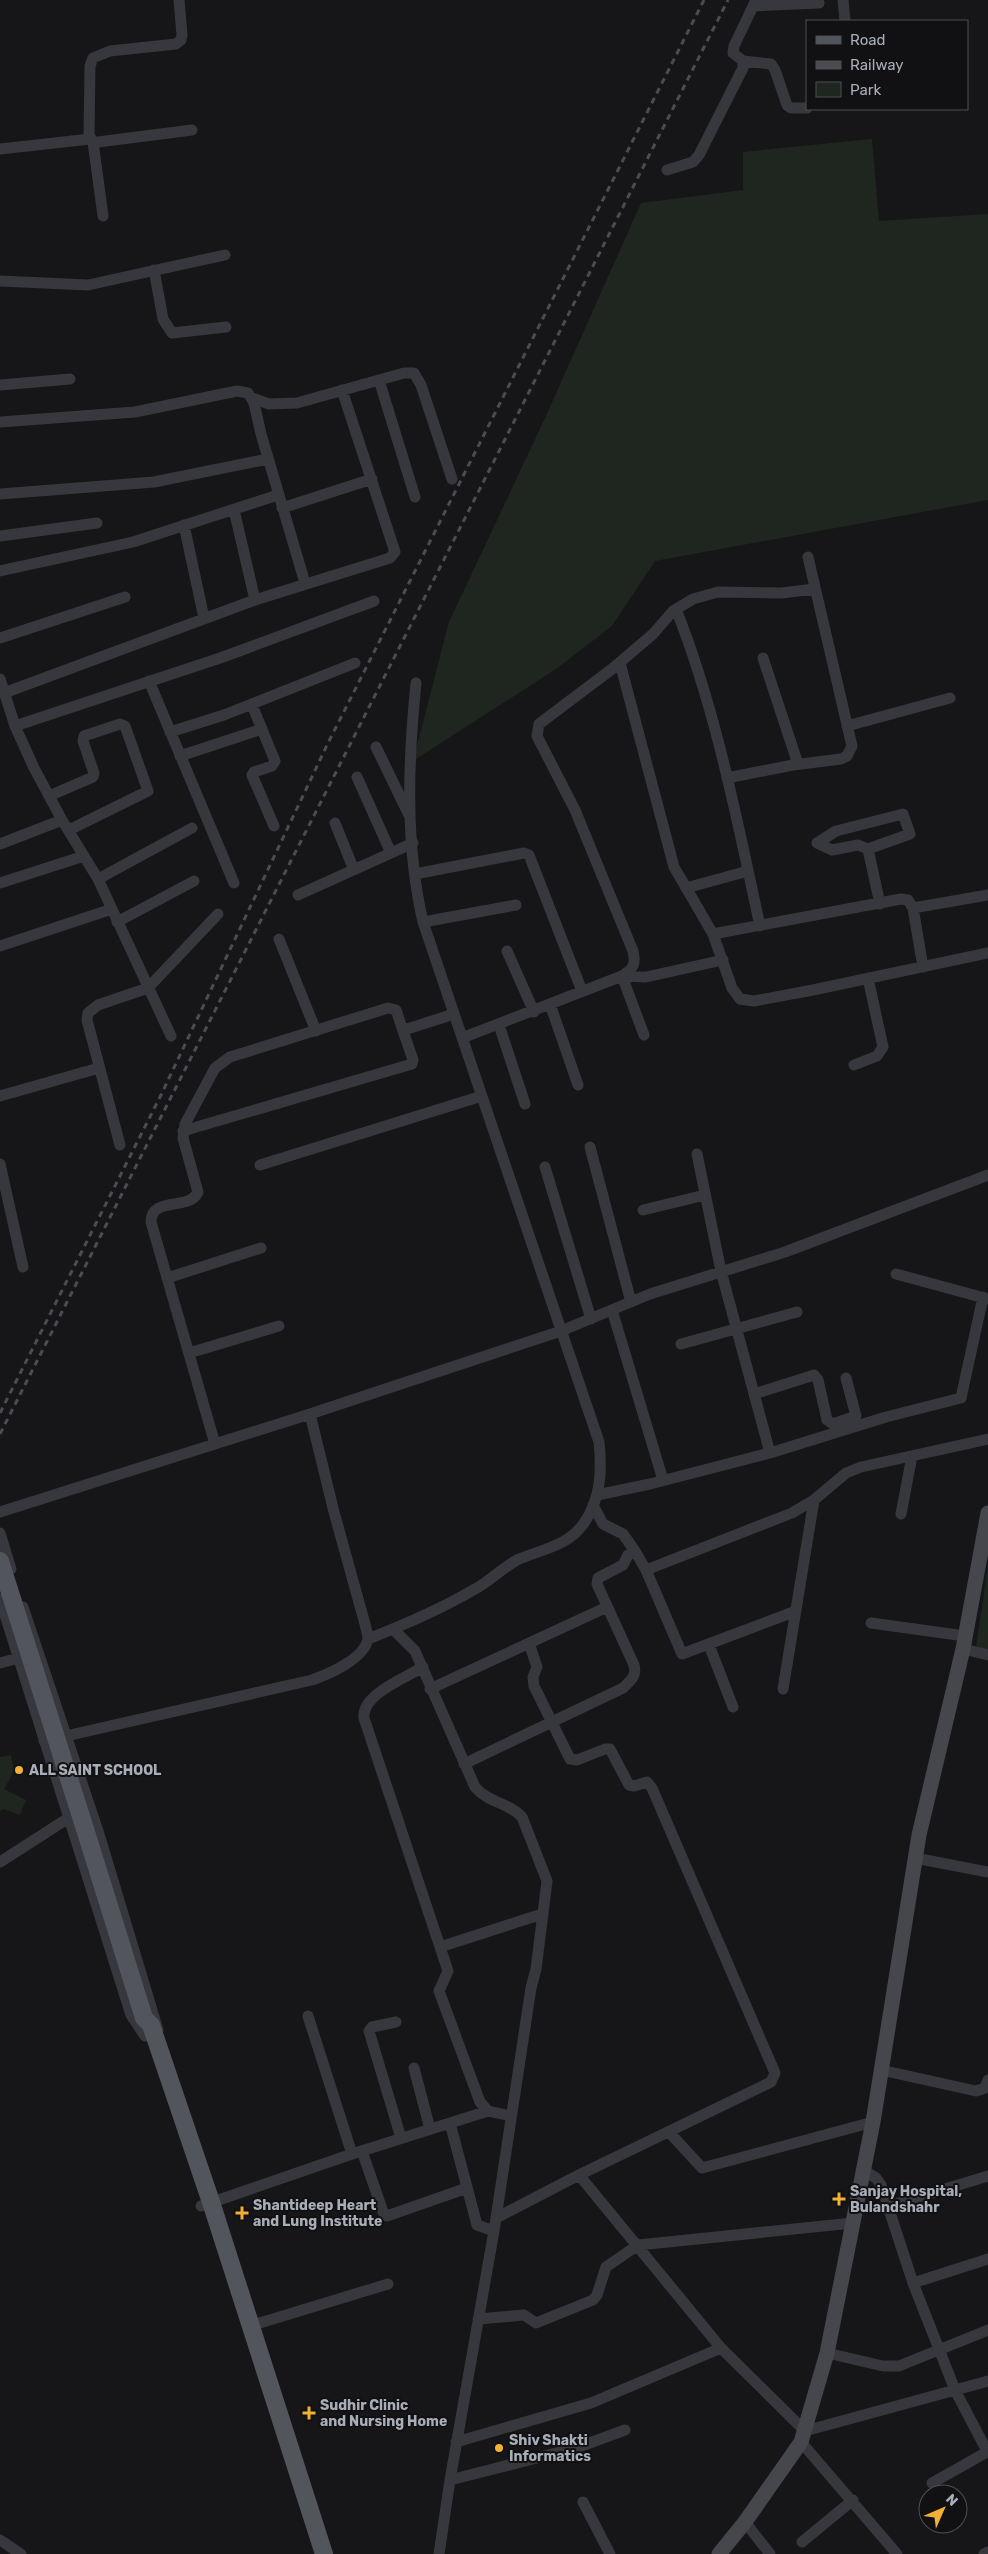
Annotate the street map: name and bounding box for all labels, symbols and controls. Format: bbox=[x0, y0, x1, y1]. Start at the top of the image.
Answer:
legend bbox=[806, 20, 968, 110]
text: Road bbox=[850, 31, 886, 49]
text: Railway bbox=[850, 56, 904, 74]
text: Park bbox=[850, 81, 881, 99]
place label: ALL SAINT SCHOOL bbox=[29, 1762, 162, 1779]
marker: ALL SAINT SCHOOL bbox=[13, 1764, 25, 1776]
place label: Sanjay Hospital, Bulandshahr bbox=[850, 2183, 962, 2216]
marker: Sanjay Hospital, Bulandshahr bbox=[832, 2192, 846, 2206]
place label: Shantideep Heart and Lung Institute bbox=[253, 2197, 382, 2230]
marker: Shantideep Heart and Lung Institute bbox=[235, 2206, 249, 2220]
place label: Sudhir Clinic and Nursing Home bbox=[320, 2397, 447, 2430]
marker: Sudhir Clinic and Nursing Home bbox=[302, 2406, 316, 2420]
place label: Shiv Shakti Informatics bbox=[509, 2432, 591, 2465]
marker: Shiv Shakti Informatics bbox=[493, 2442, 505, 2454]
north arrow bbox=[918, 2484, 968, 2534]
text: N bbox=[942, 2491, 961, 2510]

